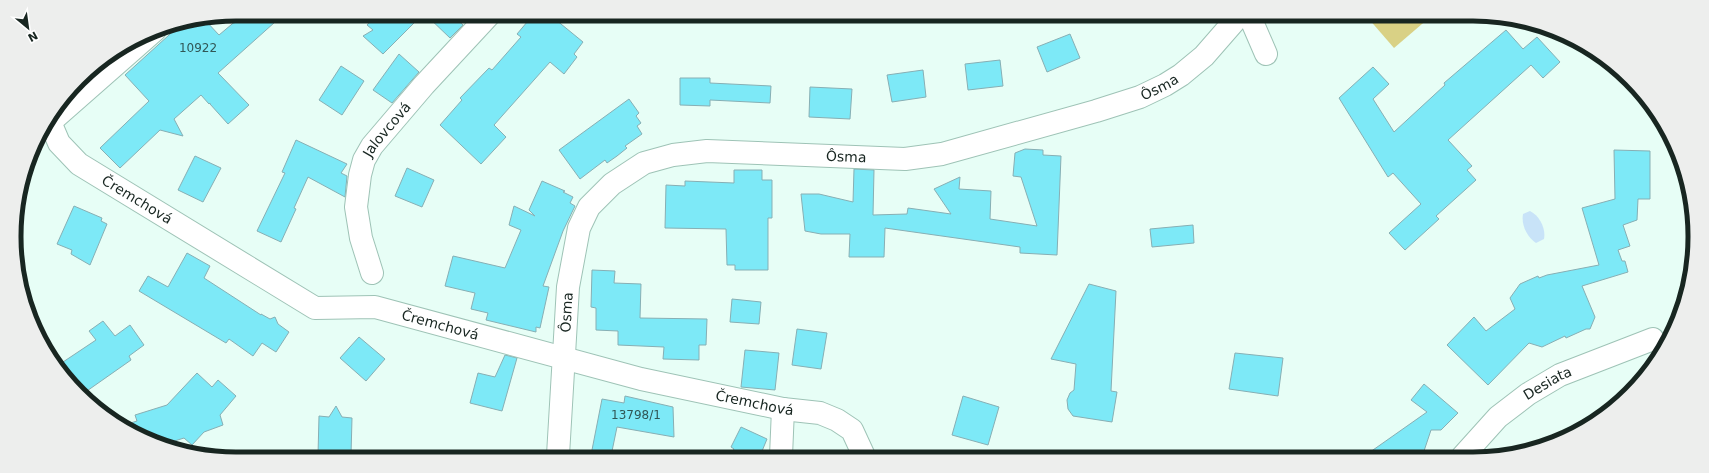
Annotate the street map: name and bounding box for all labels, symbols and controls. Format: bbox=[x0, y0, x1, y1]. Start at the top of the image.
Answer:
north arrow bbox=[8, 8, 48, 48]
text: N bbox=[25, 28, 40, 44]
house number: 10922 bbox=[179, 41, 217, 55]
street label: Ôsma bbox=[1137, 71, 1181, 104]
street label: Jalovcová bbox=[359, 99, 414, 161]
street label: Ôsma bbox=[826, 147, 867, 165]
street label: Čremchová bbox=[99, 171, 175, 227]
street label: Ôsma bbox=[556, 292, 576, 333]
street label: Čremchová bbox=[400, 306, 481, 343]
street label: Desiata bbox=[1520, 363, 1574, 403]
street label: Čremchová bbox=[714, 386, 795, 418]
house number: 13798/1 bbox=[611, 408, 661, 422]

